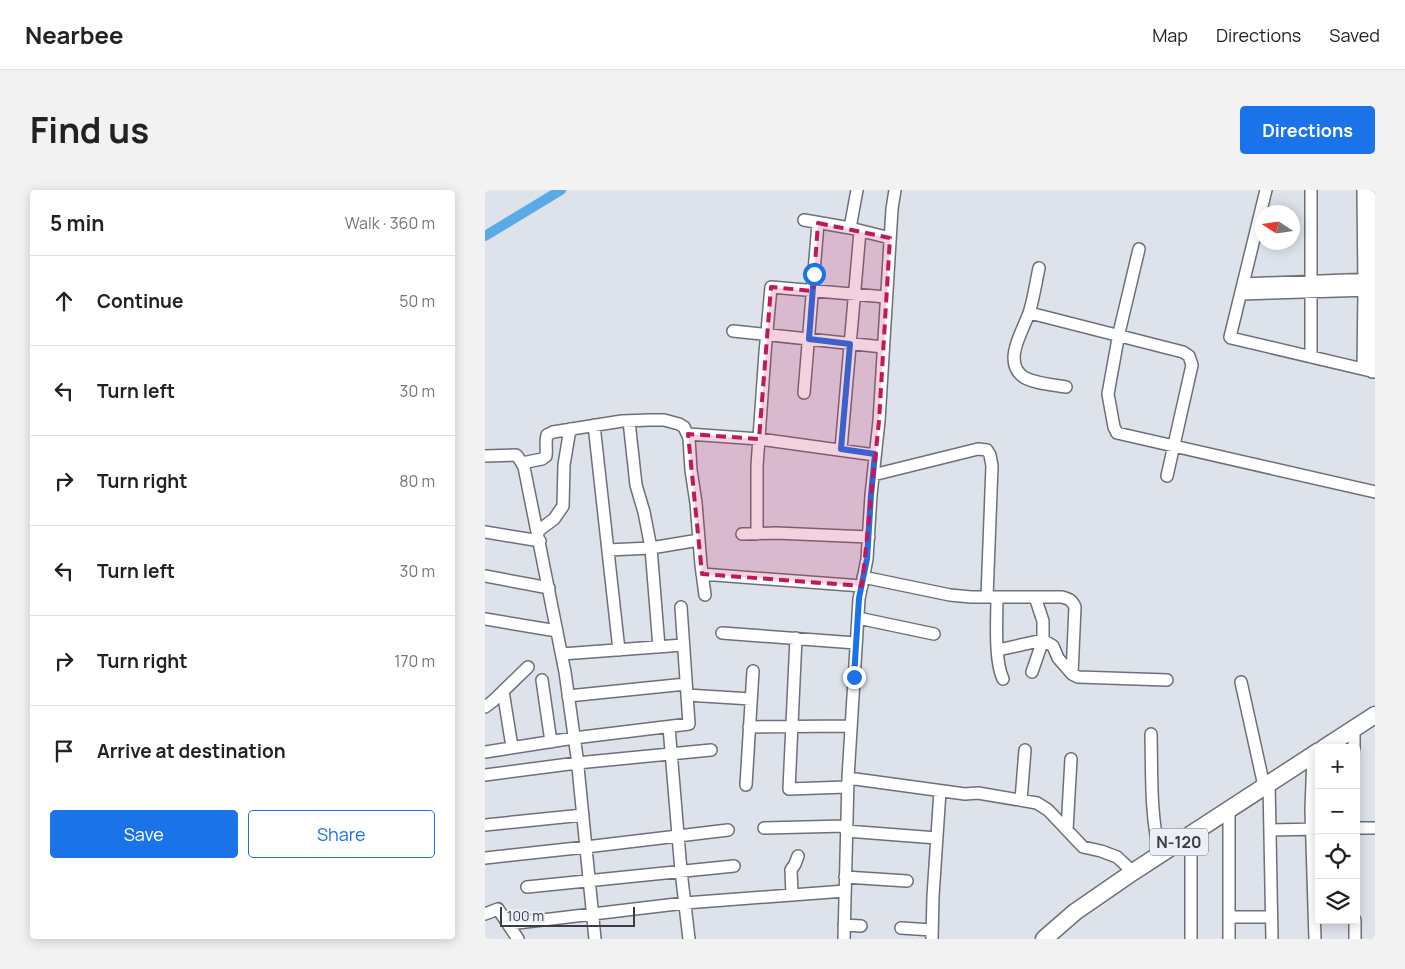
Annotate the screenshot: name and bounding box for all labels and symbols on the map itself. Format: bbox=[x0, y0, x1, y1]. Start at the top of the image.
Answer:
north arrow bbox=[1255, 205, 1300, 250]
route start bbox=[803, 263, 826, 286]
route end bbox=[843, 666, 866, 689]
road number: N-120 bbox=[1150, 828, 1208, 856]
scale bar bbox=[500, 904, 635, 927]

